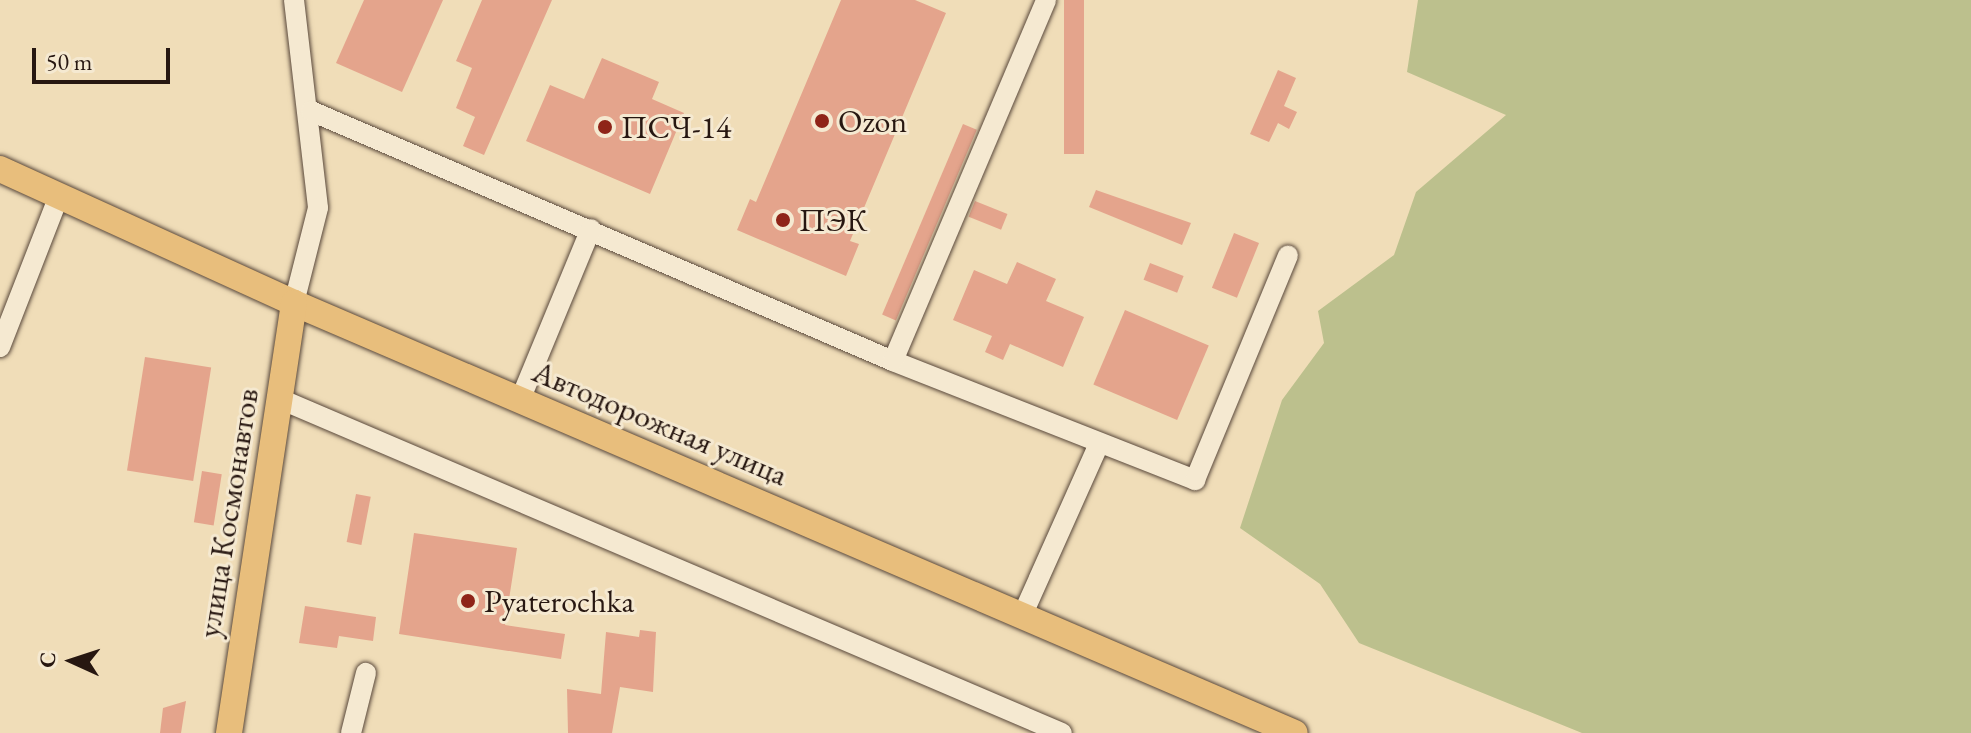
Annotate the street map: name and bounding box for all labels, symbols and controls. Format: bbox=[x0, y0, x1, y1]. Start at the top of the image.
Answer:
scale bar bbox=[36, 32, 174, 82]
text: 50 m bbox=[46, 46, 93, 77]
place label: Ozon bbox=[838, 102, 907, 140]
place label: ПСЧ-14 bbox=[621, 108, 731, 146]
marker: Ozon bbox=[813, 112, 831, 130]
marker: ПСЧ-14 bbox=[596, 118, 614, 136]
place label: ПЭК bbox=[799, 201, 867, 239]
marker: ПЭК bbox=[774, 211, 792, 229]
street label: Автодорожная улица bbox=[527, 352, 793, 494]
street label: улица Космонавтов bbox=[189, 386, 267, 640]
place label: Pyaterochka bbox=[484, 582, 634, 620]
marker: Pyaterochka bbox=[459, 592, 477, 610]
north arrow bbox=[32, 621, 112, 701]
text: С bbox=[33, 651, 62, 668]

